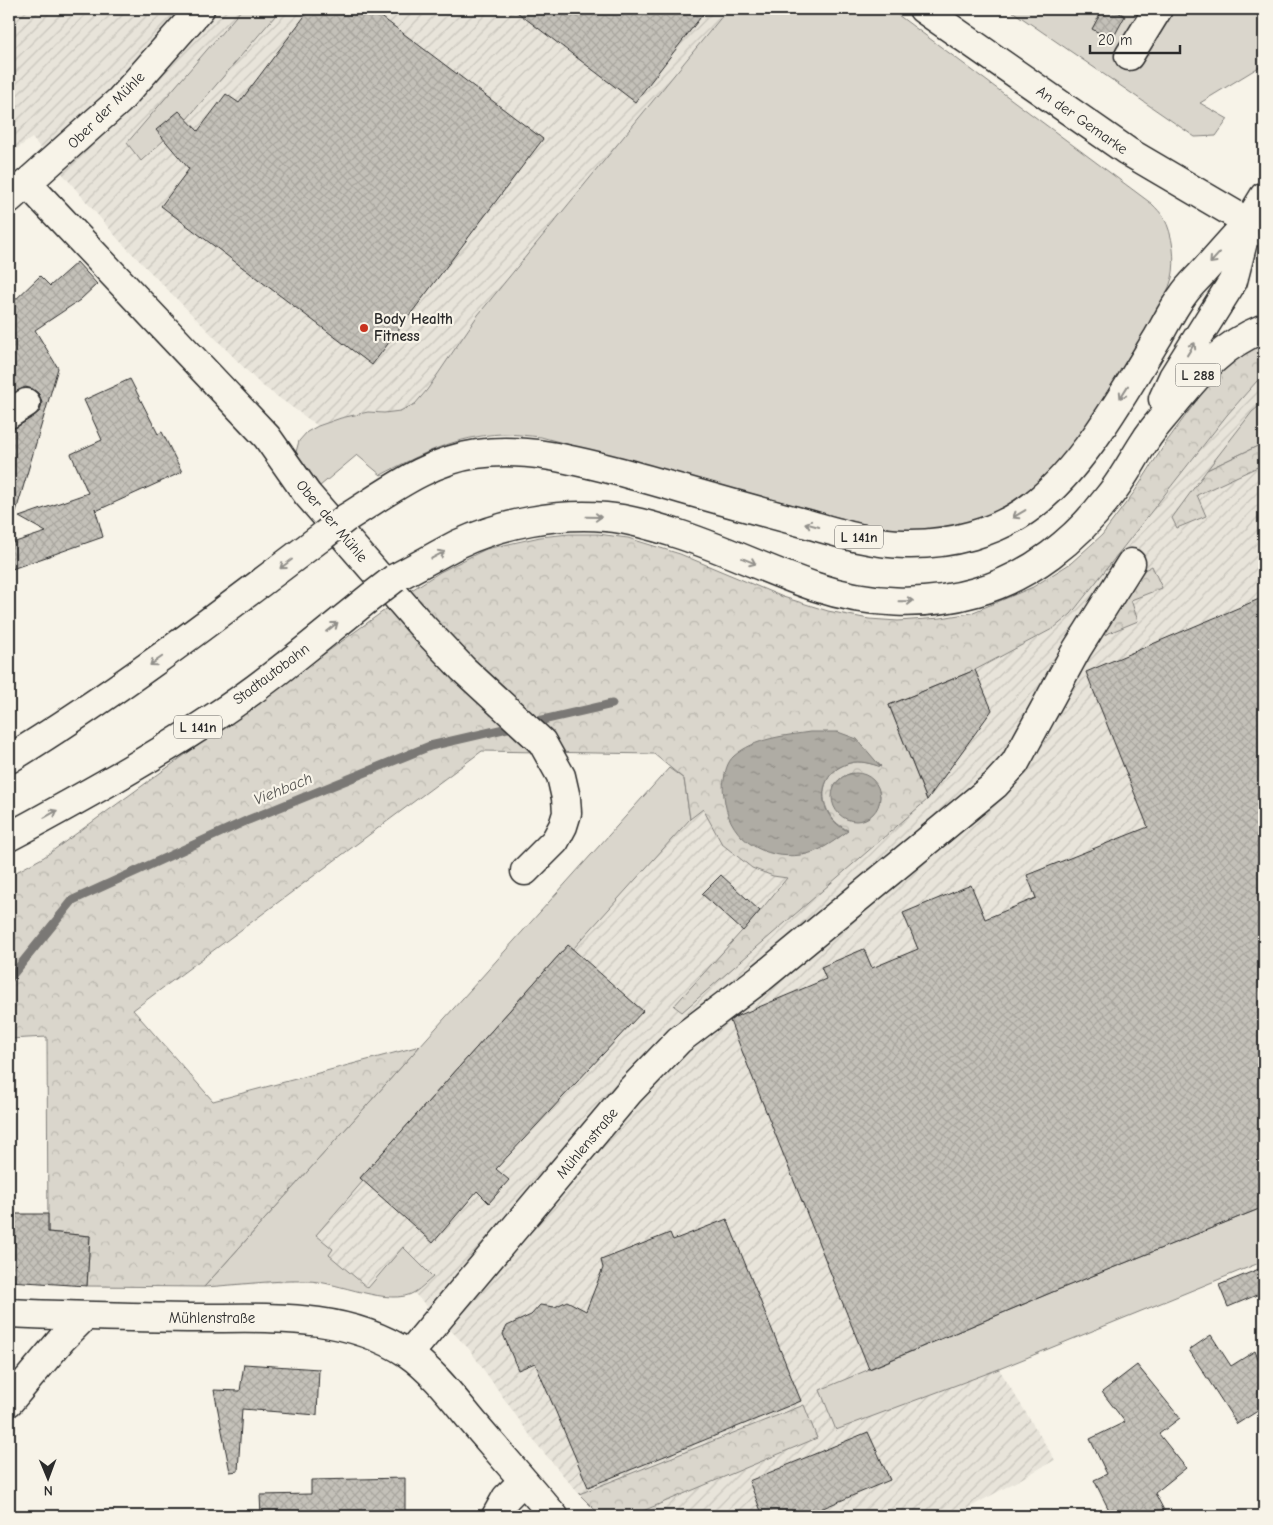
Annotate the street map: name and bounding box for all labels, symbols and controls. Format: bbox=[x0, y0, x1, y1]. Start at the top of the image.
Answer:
scale bar bbox=[1090, 22, 1180, 54]
text: 20 m bbox=[1098, 31, 1132, 49]
street label: Ober der Mühle bbox=[64, 67, 149, 152]
street label: An der Gemarke bbox=[1033, 82, 1131, 158]
one-way arrow bbox=[1209, 252, 1221, 265]
place label: Body Health Fitness bbox=[374, 310, 453, 345]
marker: Body Health Fitness bbox=[358, 322, 370, 334]
one-way arrow bbox=[1186, 342, 1196, 356]
road number: L 288 bbox=[1176, 364, 1220, 386]
one-way arrow bbox=[1118, 384, 1128, 398]
street label: Ober der Mühle bbox=[292, 476, 372, 566]
one-way arrow bbox=[1013, 510, 1027, 520]
one-way arrow bbox=[586, 512, 602, 522]
one-way arrow bbox=[804, 520, 820, 529]
road number: L 141n bbox=[835, 526, 883, 548]
one-way arrow bbox=[431, 550, 446, 560]
one-way arrow bbox=[742, 558, 757, 567]
one-way arrow bbox=[279, 559, 293, 569]
one-way arrow bbox=[897, 597, 913, 606]
one-way arrow bbox=[325, 622, 338, 633]
street label: Stadtautobahn bbox=[229, 639, 313, 709]
one-way arrow bbox=[149, 656, 163, 667]
road number: L 141n bbox=[174, 716, 222, 739]
water label: Viehbach bbox=[251, 769, 315, 809]
one-way arrow bbox=[44, 809, 59, 819]
street label: Mühlenstraße bbox=[552, 1104, 622, 1182]
street label: Mühlenstraße bbox=[169, 1309, 256, 1327]
north arrow bbox=[22, 1452, 72, 1502]
text: N bbox=[44, 1482, 53, 1499]

